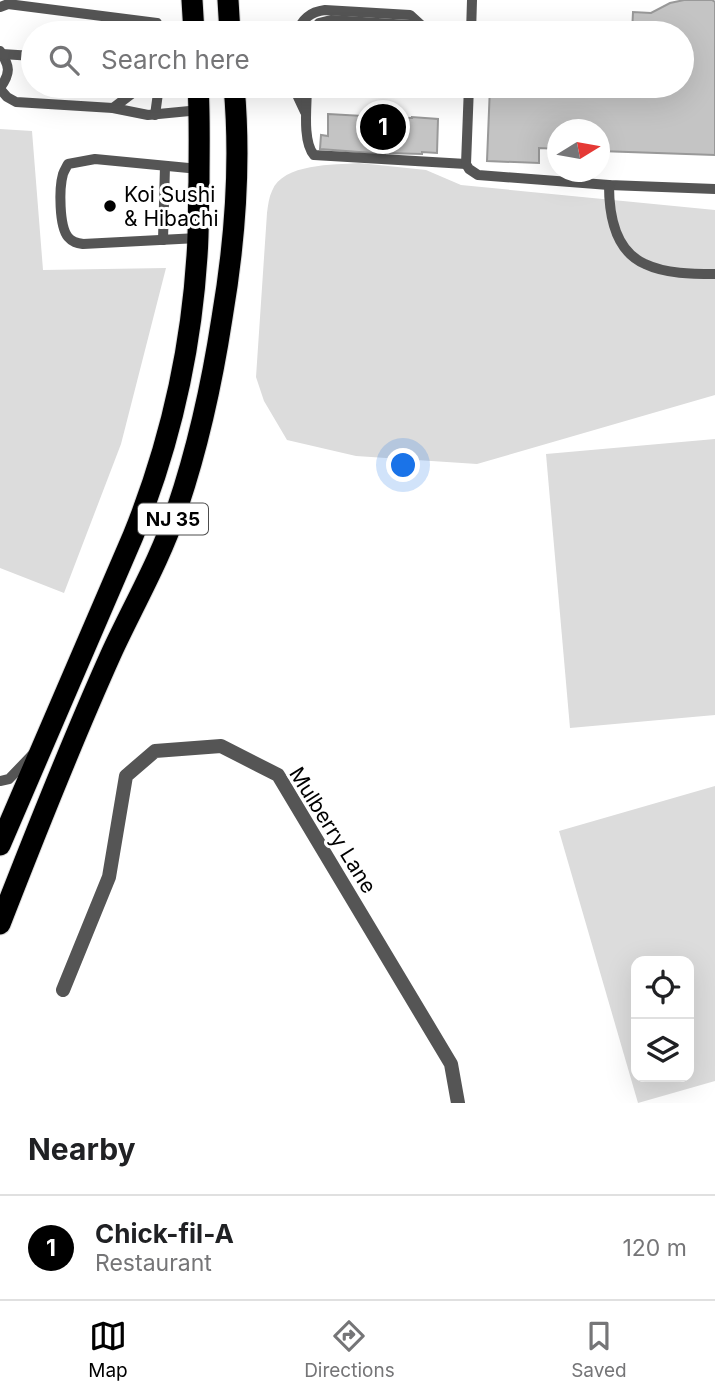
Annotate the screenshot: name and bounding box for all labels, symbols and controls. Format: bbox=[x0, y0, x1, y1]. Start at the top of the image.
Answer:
search box bbox=[21, 21, 694, 98]
icon: search bbox=[45, 41, 83, 79]
text: Search here bbox=[101, 44, 250, 75]
pin: 1 bbox=[360, 101, 406, 153]
north arrow bbox=[547, 119, 610, 182]
place label: Koi Sushi & Hibachi bbox=[124, 182, 218, 231]
marker: Koi Sushi & Hibachi bbox=[102, 198, 118, 214]
your location bbox=[386, 448, 420, 482]
road number: NJ 35 bbox=[138, 504, 208, 534]
street label: Mulberry Lane bbox=[284, 762, 382, 898]
map controls bbox=[631, 956, 694, 1082]
button: locate bbox=[631, 956, 694, 1019]
button: layers bbox=[631, 1019, 694, 1082]
text: Nearby bbox=[28, 1131, 136, 1167]
text: Chick-fil-A bbox=[95, 1218, 234, 1249]
text: 1 bbox=[46, 1234, 56, 1262]
text: 120 m bbox=[622, 1234, 687, 1262]
text: Restaurant bbox=[95, 1249, 212, 1277]
tab: Map bbox=[88, 1317, 128, 1382]
tab: Directions bbox=[304, 1317, 395, 1382]
tab: Saved bbox=[571, 1317, 627, 1382]

